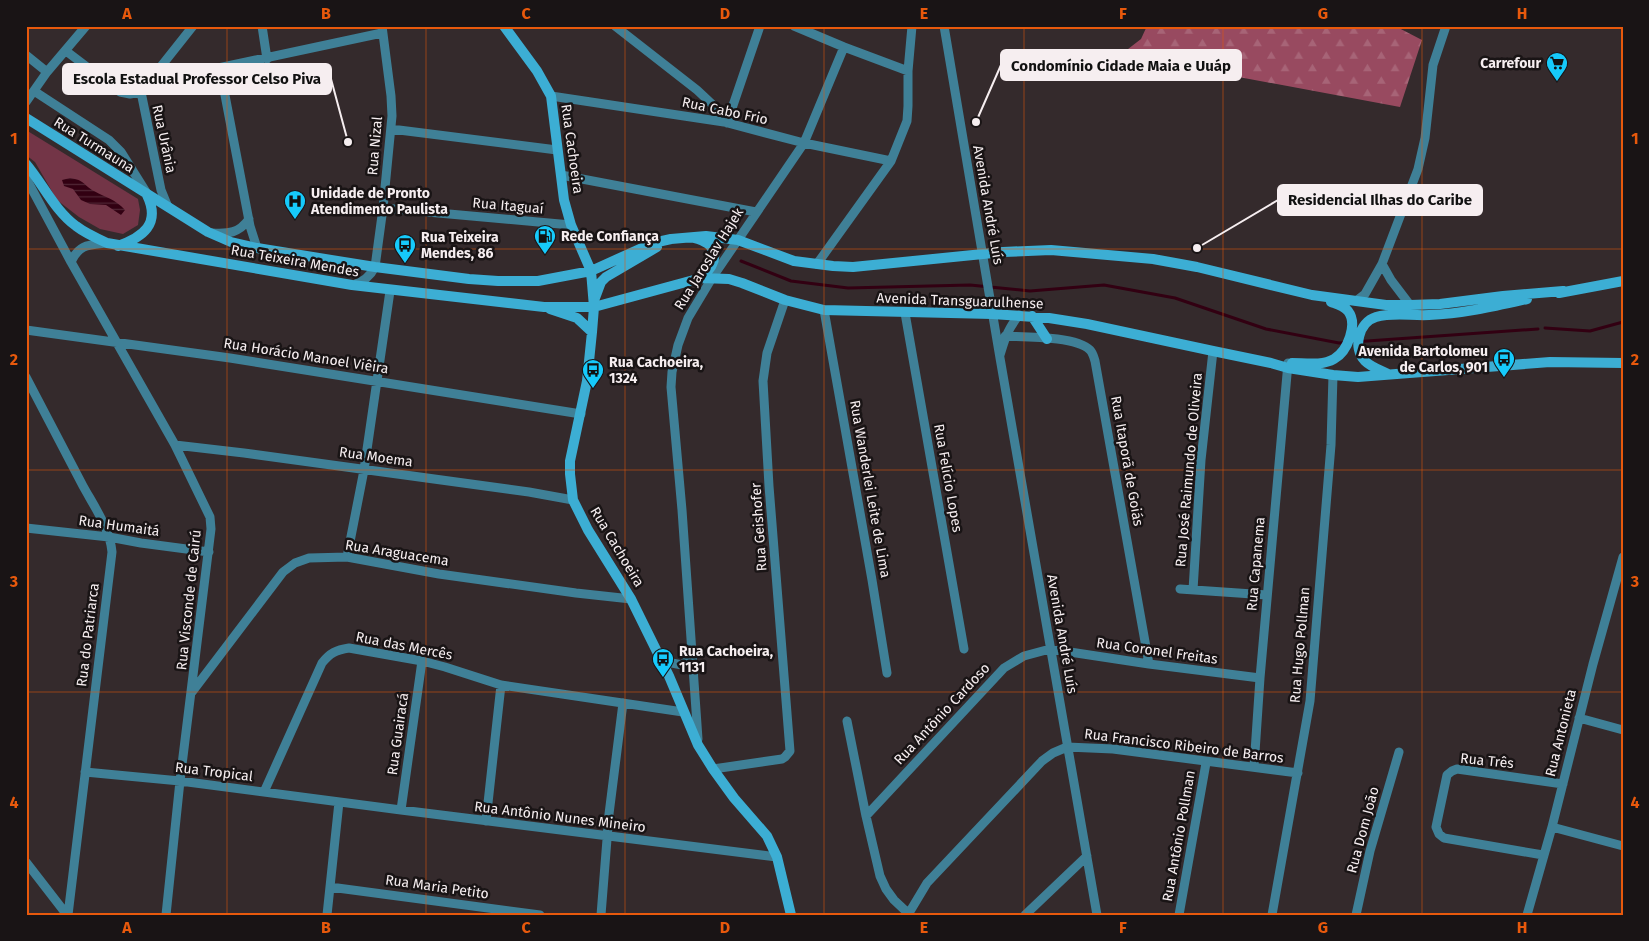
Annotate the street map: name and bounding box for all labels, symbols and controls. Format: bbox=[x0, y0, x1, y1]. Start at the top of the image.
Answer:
text: A bbox=[121, 4, 132, 23]
text: B bbox=[321, 4, 331, 23]
text: C bbox=[521, 4, 531, 23]
text: D bbox=[720, 4, 730, 23]
text: E bbox=[920, 4, 928, 23]
text: F bbox=[1119, 4, 1127, 23]
text: G bbox=[1318, 4, 1328, 23]
text: H bbox=[1517, 4, 1527, 23]
callout: Condomínio Cidade Maia e Uuáp bbox=[1001, 50, 1241, 80]
supermarket icon: Carrefour bbox=[1545, 51, 1569, 82]
place label: Carrefour bbox=[1480, 55, 1541, 72]
text: Condomínio Cidade Maia e Uuáp bbox=[1011, 57, 1231, 75]
callout: Escola Estadual Professor Celso Piva bbox=[63, 64, 331, 94]
text: Escola Estadual Professor Celso Piva bbox=[73, 70, 321, 88]
street label: Rua Cabo Frio bbox=[680, 94, 770, 128]
street label: Rua Urânia bbox=[148, 103, 180, 175]
street label: Rua Cachoeira bbox=[557, 103, 587, 195]
street label: Rua Turmauna bbox=[51, 113, 137, 177]
street label: Rua Nizal bbox=[364, 116, 386, 176]
text: 1 bbox=[10, 129, 18, 148]
text: 1 bbox=[1631, 129, 1639, 148]
street label: Avenida André Luís bbox=[969, 144, 1007, 266]
place label: Unidade de Pronto Atendimento Paulista bbox=[310, 185, 448, 218]
callout: Residencial Ilhas do Caribe bbox=[1278, 185, 1482, 215]
hospital icon: Unidade de Pronto Atendimento Paulista bbox=[283, 189, 307, 220]
text: Residencial Ilhas do Caribe bbox=[1288, 191, 1472, 209]
street label: Rua Itaguaí bbox=[472, 194, 544, 218]
street label: Rua Jaroslav Hajek bbox=[671, 204, 748, 313]
fuel station icon: Rede Confiança bbox=[533, 224, 557, 255]
place label: Rede Confiança bbox=[561, 228, 659, 246]
place label: Rua Teixeira Mendes, 86 bbox=[421, 229, 499, 262]
bus stop icon: Rua Teixeira Mendes, 86 bbox=[393, 233, 417, 264]
street label: Rua Teixeira Mendes bbox=[230, 241, 361, 281]
street label: Avenida Transguarulhense bbox=[876, 290, 1044, 312]
street label: Rua Horácio Manoel Viêira bbox=[222, 335, 390, 377]
place label: Avenida Bartolomeu de Carlos, 901 bbox=[1357, 343, 1488, 376]
bus stop icon: Avenida Bartolomeu de Carlos, 901 bbox=[1492, 347, 1516, 378]
text: 2 bbox=[10, 350, 18, 369]
text: 2 bbox=[1631, 350, 1639, 369]
place label: Rua Cachoeira, 1324 bbox=[609, 354, 703, 387]
bus stop icon: Rua Cachoeira, 1324 bbox=[581, 358, 605, 389]
street label: Rua José Raimundo de Oliveira bbox=[1172, 372, 1206, 568]
street label: Rua Itaporã de Goiás bbox=[1107, 394, 1147, 528]
street label: Rua Wanderlei Leite de Lima bbox=[846, 399, 894, 579]
street label: Rua Felício Lopes bbox=[930, 422, 966, 534]
street label: Rua Moema bbox=[338, 443, 414, 471]
street label: Rua Geishofer bbox=[747, 481, 771, 572]
street label: Rua Cachoeira bbox=[586, 504, 648, 590]
street label: Rua Humaitá bbox=[77, 512, 161, 540]
street label: Rua Capanema bbox=[1243, 516, 1269, 612]
street label: Rua Visconde de Cairú bbox=[173, 529, 205, 671]
street label: Rua Araguacema bbox=[344, 536, 450, 570]
text: 3 bbox=[9, 572, 18, 591]
text: 3 bbox=[1630, 572, 1639, 591]
street label: Avenida André Luís bbox=[1043, 573, 1081, 695]
street label: Rua do Patriarca bbox=[73, 582, 103, 688]
street label: Rua Hugo Pollman bbox=[1286, 586, 1314, 704]
street label: Rua das Mercês bbox=[354, 628, 454, 664]
street label: Rua Coronel Freitas bbox=[1095, 634, 1219, 668]
place label: Rua Cachoeira, 1131 bbox=[679, 643, 773, 676]
bus stop icon: Rua Cachoeira, 1131 bbox=[651, 647, 675, 678]
street label: Rua Antônio Cardoso bbox=[890, 660, 994, 768]
street label: Rua Antonieta bbox=[1542, 688, 1580, 778]
street label: Rua Guairacá bbox=[384, 692, 412, 776]
street label: Rua Francisco Ribeiro de Barros bbox=[1083, 725, 1285, 767]
street label: Rua Três bbox=[1459, 750, 1515, 772]
street label: Rua Tropical bbox=[174, 759, 254, 785]
street label: Rua Antônio Pollman bbox=[1159, 769, 1199, 903]
street label: Rua Dom João bbox=[1343, 785, 1383, 875]
text: 4 bbox=[9, 793, 19, 812]
text: 4 bbox=[1630, 793, 1640, 812]
street label: Rua Antônio Nunes Mineiro bbox=[473, 798, 647, 836]
street label: Rua Maria Petito bbox=[384, 871, 490, 903]
text: A bbox=[121, 918, 132, 937]
text: B bbox=[321, 918, 331, 937]
text: C bbox=[521, 918, 531, 937]
text: D bbox=[720, 918, 730, 937]
text: E bbox=[920, 918, 928, 937]
text: F bbox=[1119, 918, 1127, 937]
text: G bbox=[1318, 918, 1328, 937]
text: H bbox=[1517, 918, 1527, 937]

